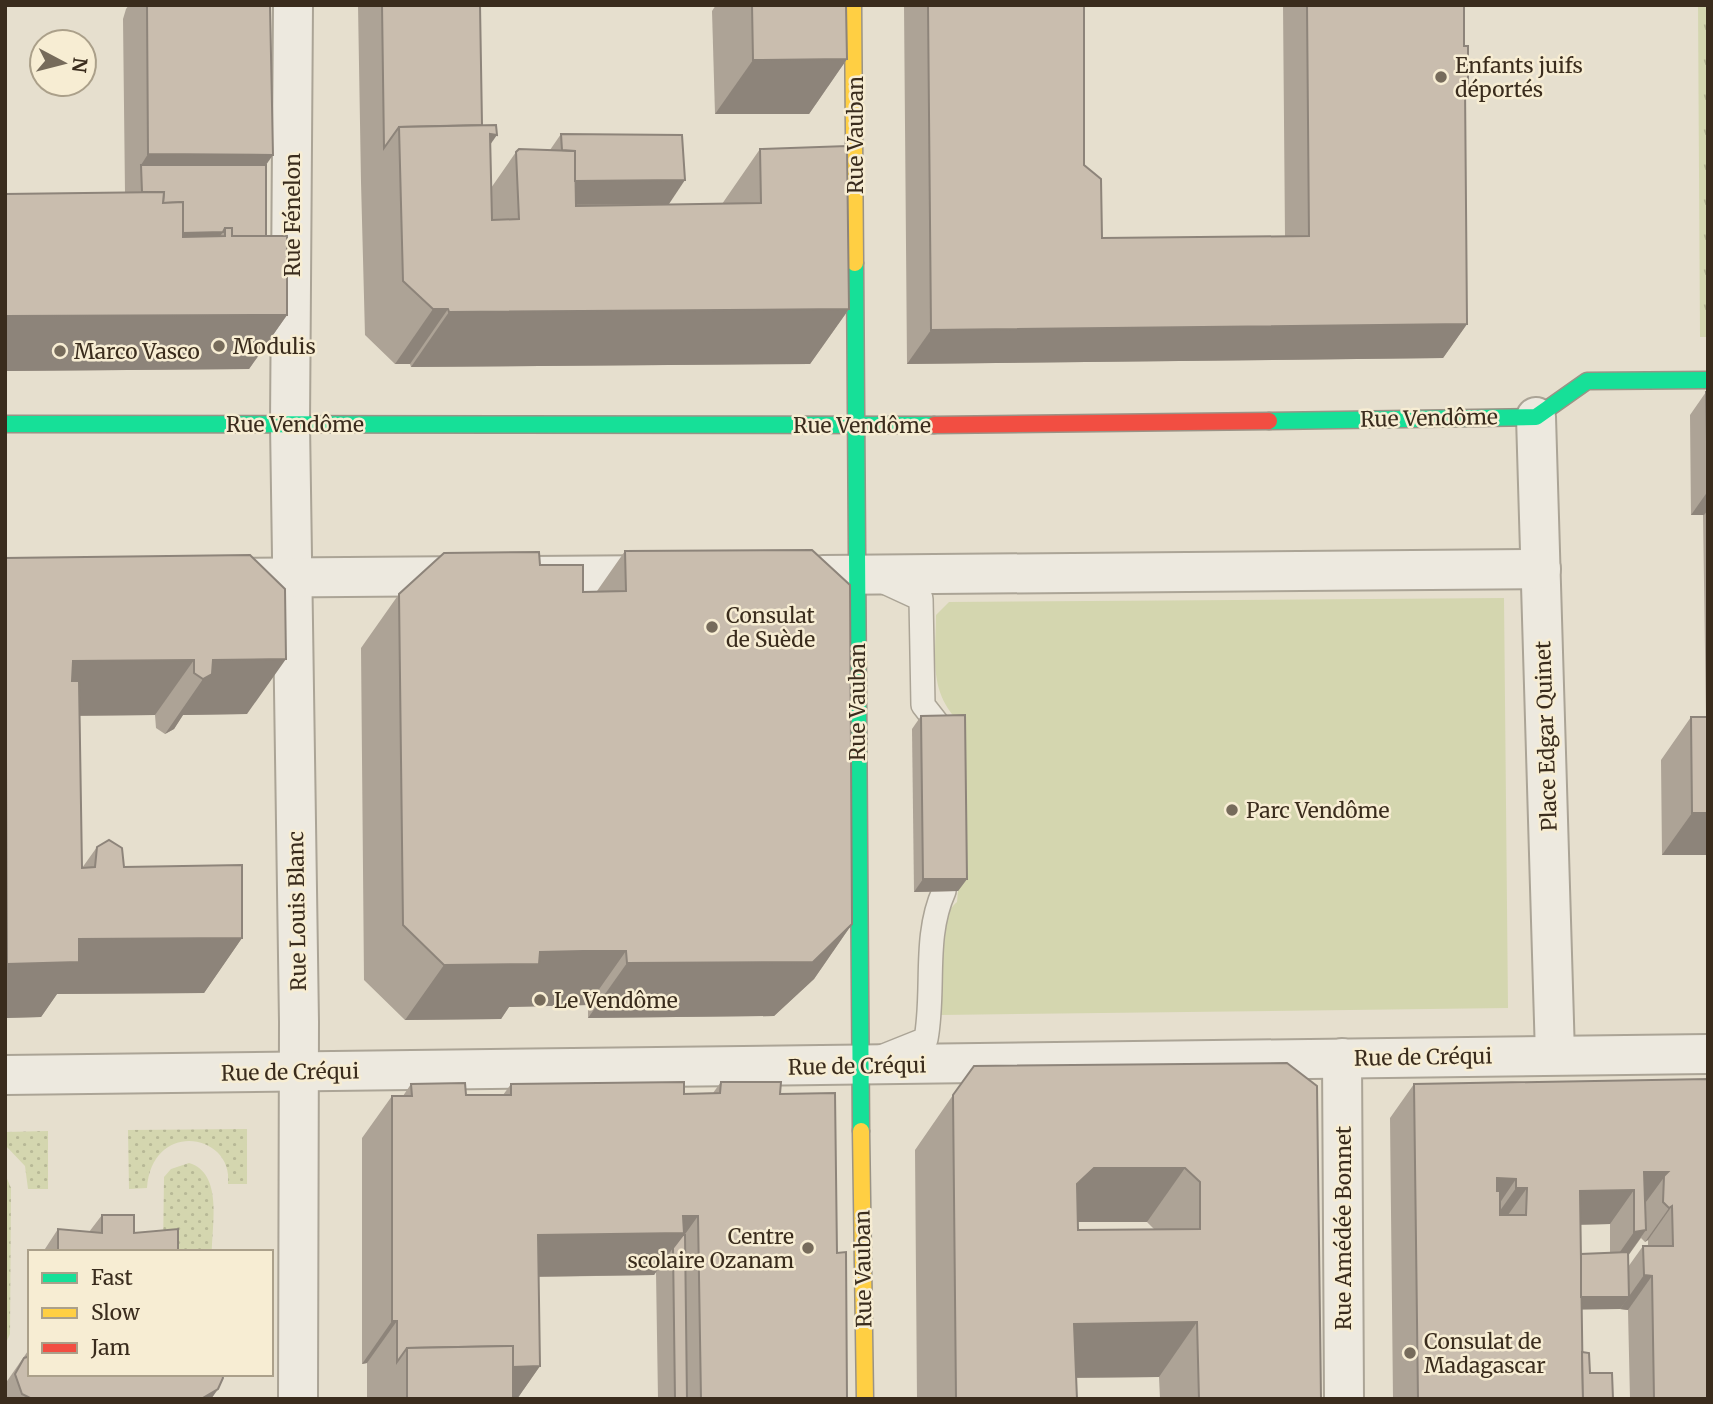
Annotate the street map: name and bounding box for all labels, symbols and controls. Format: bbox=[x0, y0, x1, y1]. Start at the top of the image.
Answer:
north arrow bbox=[28, 28, 98, 98]
place label: Enfants juifs déportés bbox=[1455, 52, 1583, 103]
text: N bbox=[67, 56, 93, 74]
marker: Enfants juifs déportés bbox=[1433, 69, 1449, 85]
street label: Rue Vauban bbox=[842, 76, 869, 194]
street label: Rue Fénelon bbox=[279, 153, 306, 277]
place label: Modulis bbox=[233, 333, 316, 360]
place label: Marco Vasco bbox=[74, 338, 200, 365]
marker: Modulis bbox=[211, 338, 227, 354]
marker: Marco Vasco bbox=[52, 343, 68, 359]
street label: Rue Vendôme bbox=[1360, 403, 1498, 433]
street label: Rue Vendôme bbox=[226, 411, 364, 438]
street label: Rue Vendôme bbox=[793, 412, 931, 439]
place label: Consulat de Suède bbox=[726, 602, 815, 653]
marker: Consulat de Suède bbox=[704, 619, 720, 635]
street label: Place Edgar Quinet bbox=[1529, 640, 1563, 832]
street label: Rue Vauban bbox=[844, 643, 871, 761]
place label: Parc Vendôme bbox=[1246, 797, 1389, 824]
marker: Parc Vendôme bbox=[1224, 802, 1240, 818]
street label: Rue Louis Blanc bbox=[282, 831, 312, 991]
place label: Le Vendôme bbox=[554, 987, 678, 1014]
marker: Le Vendôme bbox=[532, 992, 548, 1008]
street label: Rue de Créqui bbox=[1354, 1042, 1492, 1072]
street label: Rue de Créqui bbox=[788, 1051, 926, 1081]
street label: Rue de Créqui bbox=[221, 1057, 359, 1087]
street label: Rue Amédée Bonnet bbox=[1330, 1126, 1357, 1330]
street label: Rue Vauban bbox=[848, 1210, 878, 1328]
place label: Centre scolaire Ozanam bbox=[627, 1223, 794, 1274]
marker: Centre scolaire Ozanam bbox=[800, 1240, 816, 1256]
legend bbox=[28, 1250, 273, 1376]
text: Fast bbox=[91, 1264, 133, 1291]
text: Slow bbox=[91, 1299, 140, 1326]
place label: Consulat de Madagascar bbox=[1424, 1328, 1546, 1379]
text: Jam bbox=[90, 1334, 130, 1361]
marker: Consulat de Madagascar bbox=[1402, 1345, 1418, 1361]

